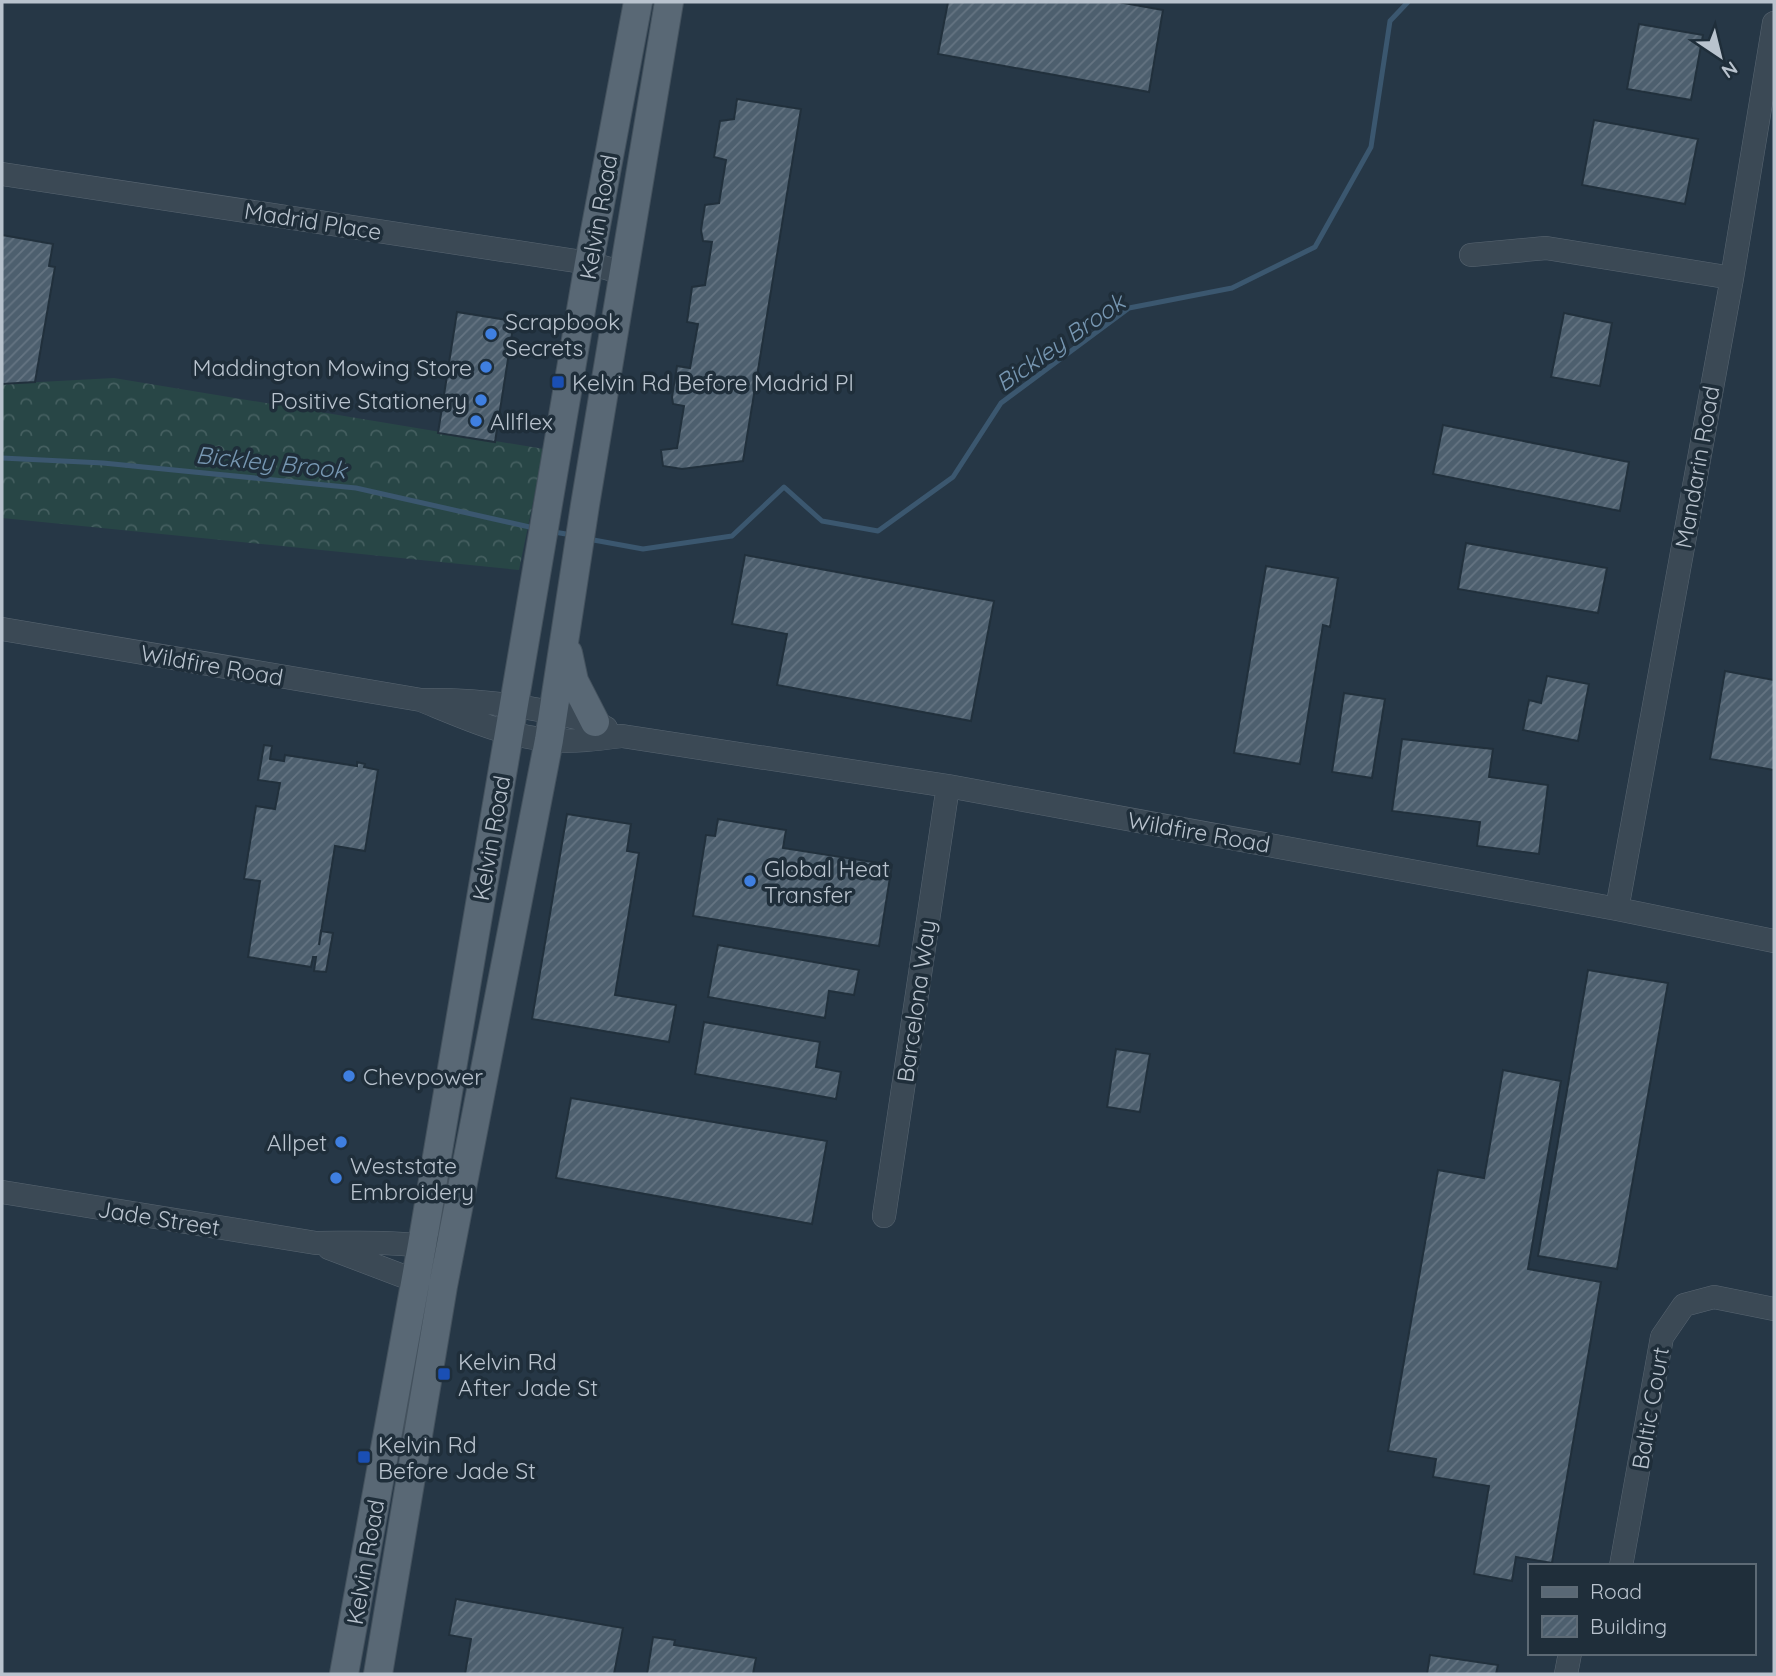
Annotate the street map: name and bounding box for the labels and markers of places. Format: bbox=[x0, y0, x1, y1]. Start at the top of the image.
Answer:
place label: Scrapbook Secrets bbox=[505, 307, 620, 362]
marker: Scrapbook Secrets bbox=[483, 326, 499, 342]
place label: Maddington Mowing Store bbox=[193, 353, 472, 382]
marker: Maddington Mowing Store bbox=[478, 359, 494, 375]
place label: Kelvin Rd Before Madrid Pl bbox=[572, 368, 854, 397]
marker: Kelvin Rd Before Madrid Pl bbox=[550, 374, 566, 390]
place label: Positive Stationery bbox=[270, 386, 467, 415]
marker: Positive Stationery bbox=[473, 392, 489, 408]
place label: Allflex bbox=[490, 407, 553, 436]
marker: Allflex bbox=[468, 413, 484, 429]
place label: Global Heat Transfer bbox=[764, 854, 890, 909]
marker: Global Heat Transfer bbox=[742, 873, 758, 889]
place label: Chevpower bbox=[363, 1062, 483, 1091]
marker: Chevpower bbox=[341, 1068, 357, 1084]
place label: Allpet bbox=[267, 1128, 327, 1157]
marker: Allpet bbox=[333, 1134, 349, 1150]
place label: Weststate Embroidery bbox=[350, 1151, 474, 1206]
marker: Weststate Embroidery bbox=[328, 1170, 344, 1186]
place label: Kelvin Rd After Jade St bbox=[458, 1347, 598, 1402]
marker: Kelvin Rd After Jade St bbox=[436, 1366, 452, 1382]
place label: Kelvin Rd Before Jade St bbox=[378, 1430, 536, 1485]
marker: Kelvin Rd Before Jade St bbox=[356, 1449, 372, 1465]

